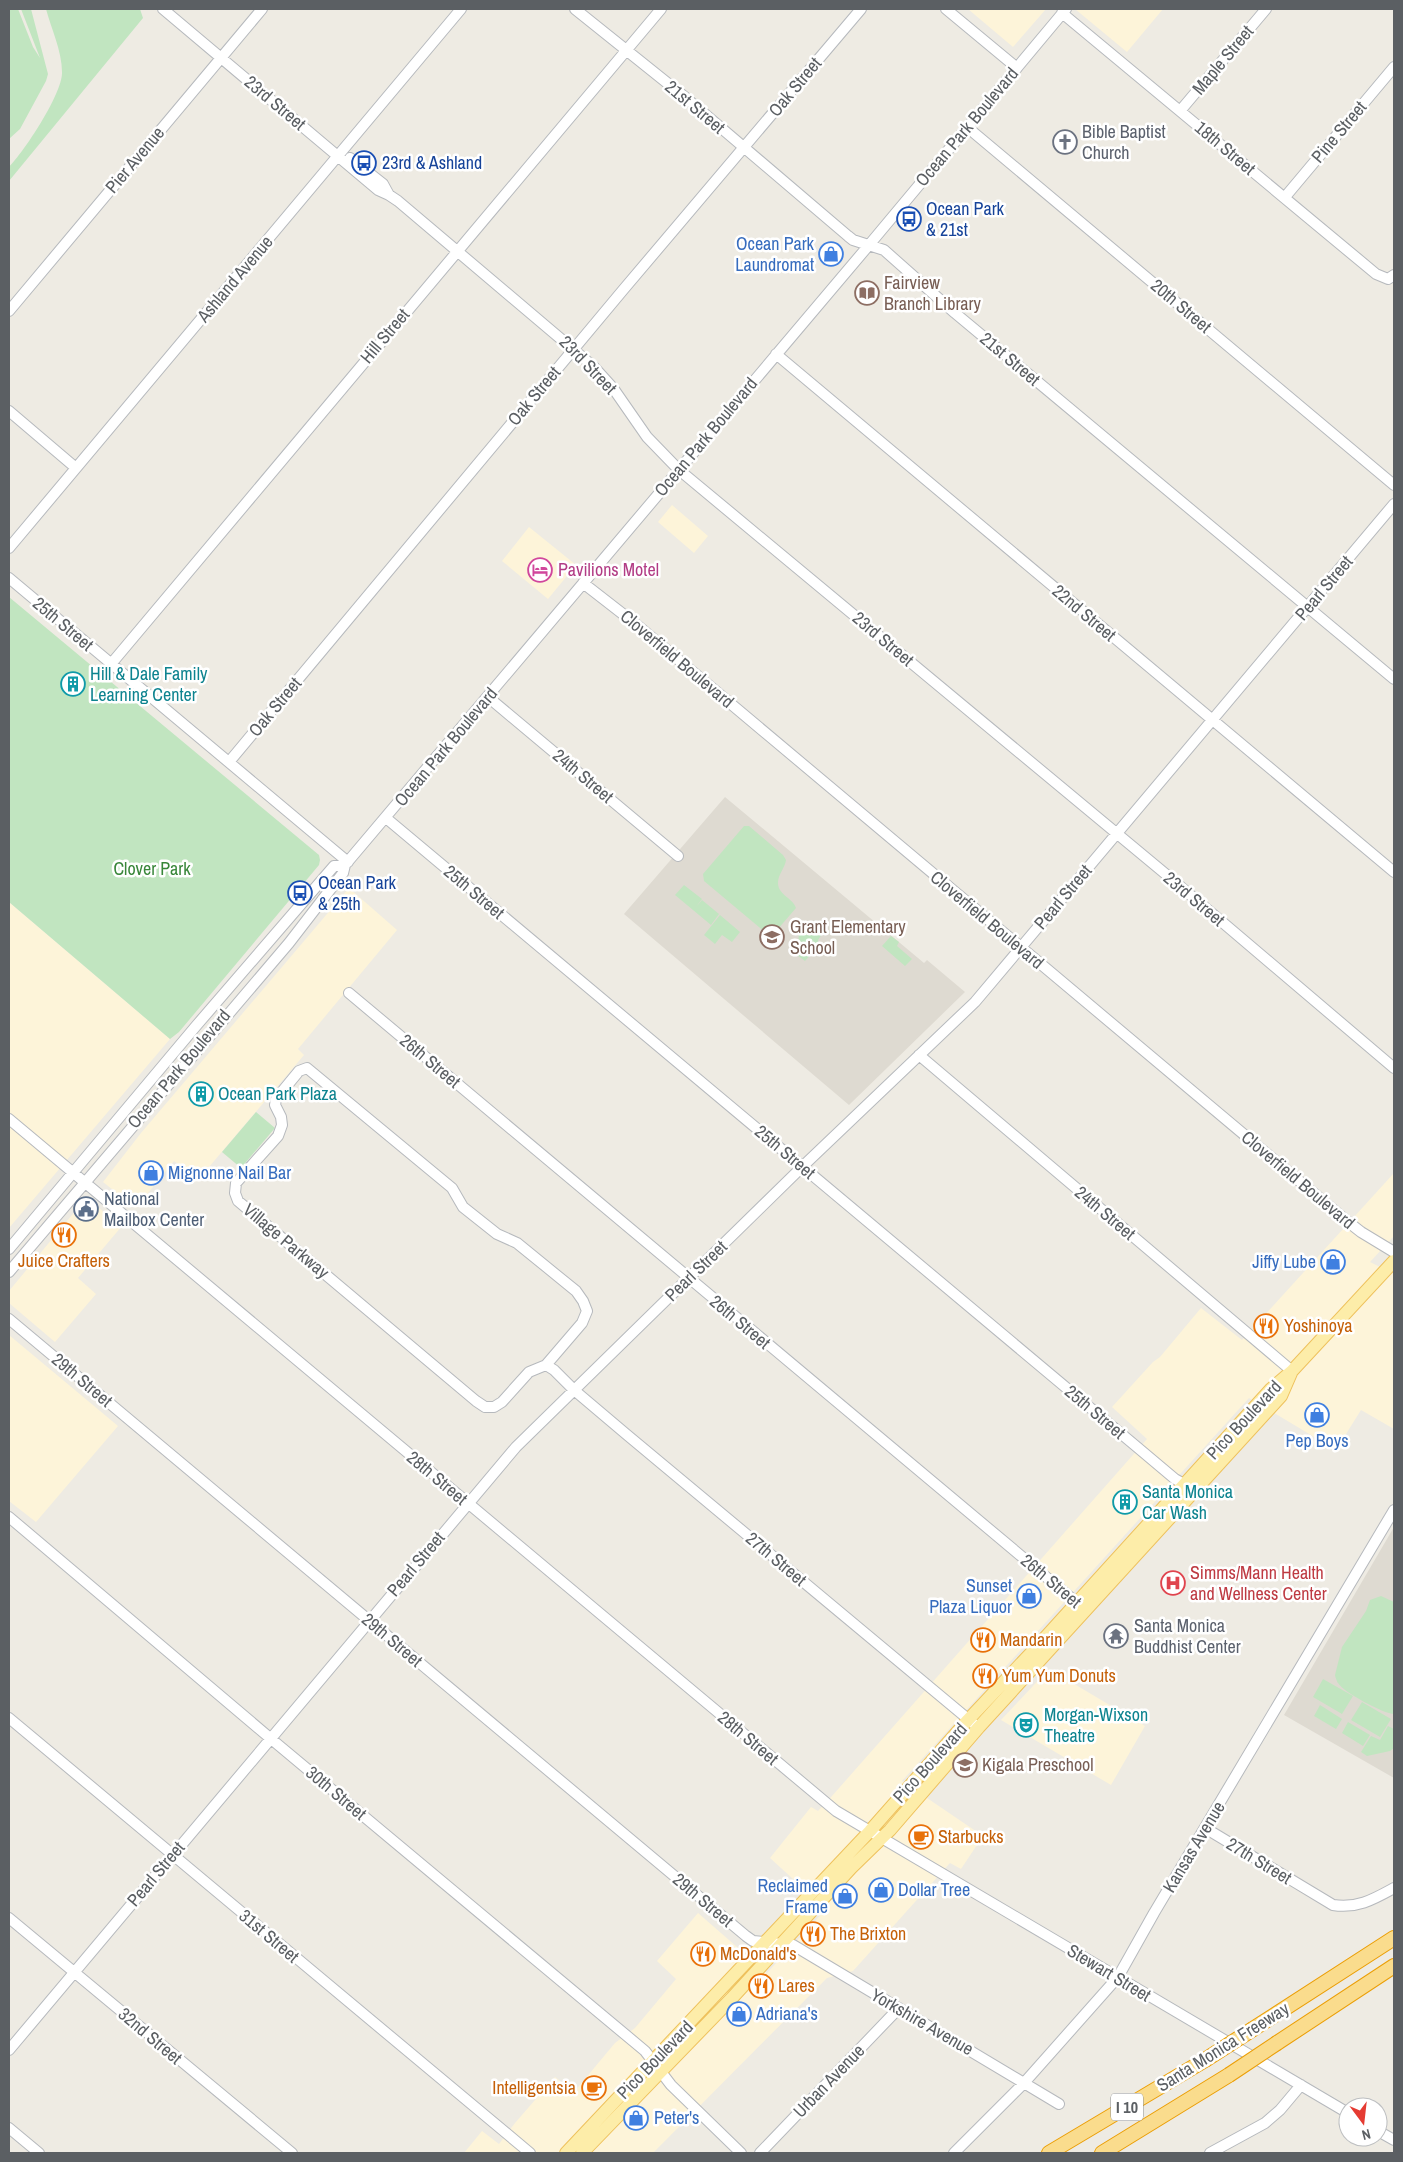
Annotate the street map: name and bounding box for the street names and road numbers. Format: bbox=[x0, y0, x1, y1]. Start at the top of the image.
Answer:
street label: Maple Street bbox=[1186, 20, 1259, 100]
street label: Oak Street bbox=[762, 52, 827, 122]
street label: Ocean Park Boulevard bbox=[909, 62, 1024, 192]
street label: 23rd Street bbox=[239, 70, 311, 136]
street label: 21st Street bbox=[660, 74, 731, 139]
street label: Pine Street bbox=[1305, 95, 1372, 168]
street label: 18th Street bbox=[1190, 115, 1261, 180]
street label: Pier Avenue bbox=[99, 121, 170, 198]
street label: Ashland Avenue bbox=[190, 230, 278, 328]
street label: 20th Street bbox=[1146, 273, 1217, 338]
street label: Hill Street bbox=[354, 303, 415, 369]
street label: 21st Street bbox=[975, 326, 1046, 391]
street label: 23rd Street bbox=[554, 330, 623, 400]
street label: Oak Street bbox=[501, 361, 566, 431]
street label: Ocean Park Boulevard bbox=[648, 372, 763, 502]
street label: Pearl Street bbox=[1289, 550, 1358, 626]
street label: 22nd Street bbox=[1047, 579, 1122, 647]
street label: 25th Street bbox=[28, 591, 99, 656]
street label: Cloverfield Boulevard bbox=[615, 604, 739, 714]
street label: 23rd Street bbox=[847, 606, 919, 672]
street label: Oak Street bbox=[242, 672, 307, 742]
street label: Ocean Park Boulevard bbox=[388, 682, 503, 812]
street label: 24th Street bbox=[548, 743, 619, 808]
street label: 25th Street bbox=[439, 859, 510, 924]
street label: Pearl Street bbox=[1028, 859, 1097, 935]
street label: Cloverfield Boulevard bbox=[925, 865, 1049, 975]
street label: 23rd Street bbox=[1158, 866, 1230, 932]
street label: Ocean Park Boulevard bbox=[121, 1004, 236, 1134]
street label: 26th Street bbox=[395, 1028, 466, 1093]
street label: 25th Street bbox=[750, 1119, 821, 1184]
street label: Cloverfield Boulevard bbox=[1236, 1125, 1360, 1235]
street label: 24th Street bbox=[1070, 1180, 1141, 1245]
street label: Village Parkway bbox=[238, 1197, 335, 1285]
street label: Pearl Street bbox=[659, 1235, 732, 1307]
street label: 26th Street bbox=[705, 1289, 776, 1354]
street label: 29th Street bbox=[47, 1347, 118, 1412]
street label: Pico Boulevard bbox=[1200, 1375, 1287, 1465]
street label: 25th Street bbox=[1060, 1379, 1131, 1444]
street label: 28th Street bbox=[402, 1445, 473, 1510]
street label: Pearl Street bbox=[381, 1526, 450, 1602]
street label: 27th Street bbox=[741, 1526, 812, 1591]
street label: 26th Street bbox=[1016, 1548, 1087, 1613]
street label: 29th Street bbox=[357, 1607, 428, 1672]
street label: 28th Street bbox=[713, 1705, 784, 1770]
street label: Pico Boulevard bbox=[887, 1717, 972, 1808]
street label: 30th Street bbox=[301, 1760, 372, 1825]
street label: Kansas Avenue bbox=[1157, 1796, 1231, 1897]
street label: 27th Street bbox=[1222, 1831, 1297, 1890]
street label: Pearl Street bbox=[121, 1836, 190, 1912]
street label: 29th Street bbox=[668, 1867, 739, 1932]
street label: 31st Street bbox=[234, 1903, 305, 1968]
street label: Stewart Street bbox=[1063, 1938, 1156, 2007]
street label: Yorkshire Avenue bbox=[866, 1982, 978, 2061]
street label: Santa Monica Freeway bbox=[1152, 1995, 1294, 2097]
street label: 32nd Street bbox=[113, 2002, 188, 2070]
street label: Pico Boulevard bbox=[611, 2015, 698, 2104]
street label: Urban Avenue bbox=[787, 2038, 870, 2123]
road number: I 10 bbox=[1111, 2094, 1143, 2120]

